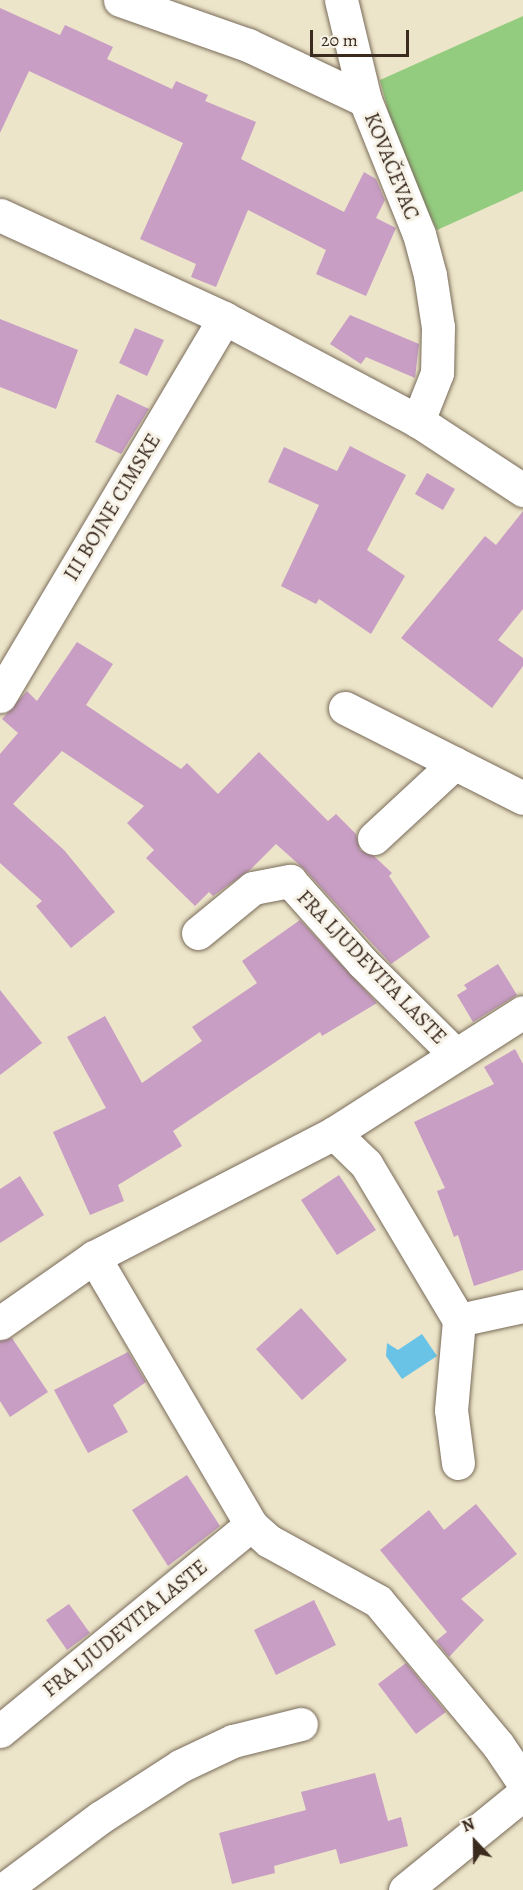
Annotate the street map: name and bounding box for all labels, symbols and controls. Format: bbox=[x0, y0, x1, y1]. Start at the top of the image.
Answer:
scale bar bbox=[313, 18, 412, 56]
text: 20 m bbox=[321, 28, 358, 52]
street label: KOVAČEVAC bbox=[359, 109, 425, 223]
street label: III BOJNE CIMSKE bbox=[58, 429, 166, 585]
street label: FRA LJUDEVITA LASTE bbox=[292, 885, 452, 1049]
street label: FRA LJUDEVITA LASTE bbox=[38, 1554, 212, 1702]
north arrow bbox=[445, 1812, 505, 1872]
text: N bbox=[459, 1813, 478, 1838]

